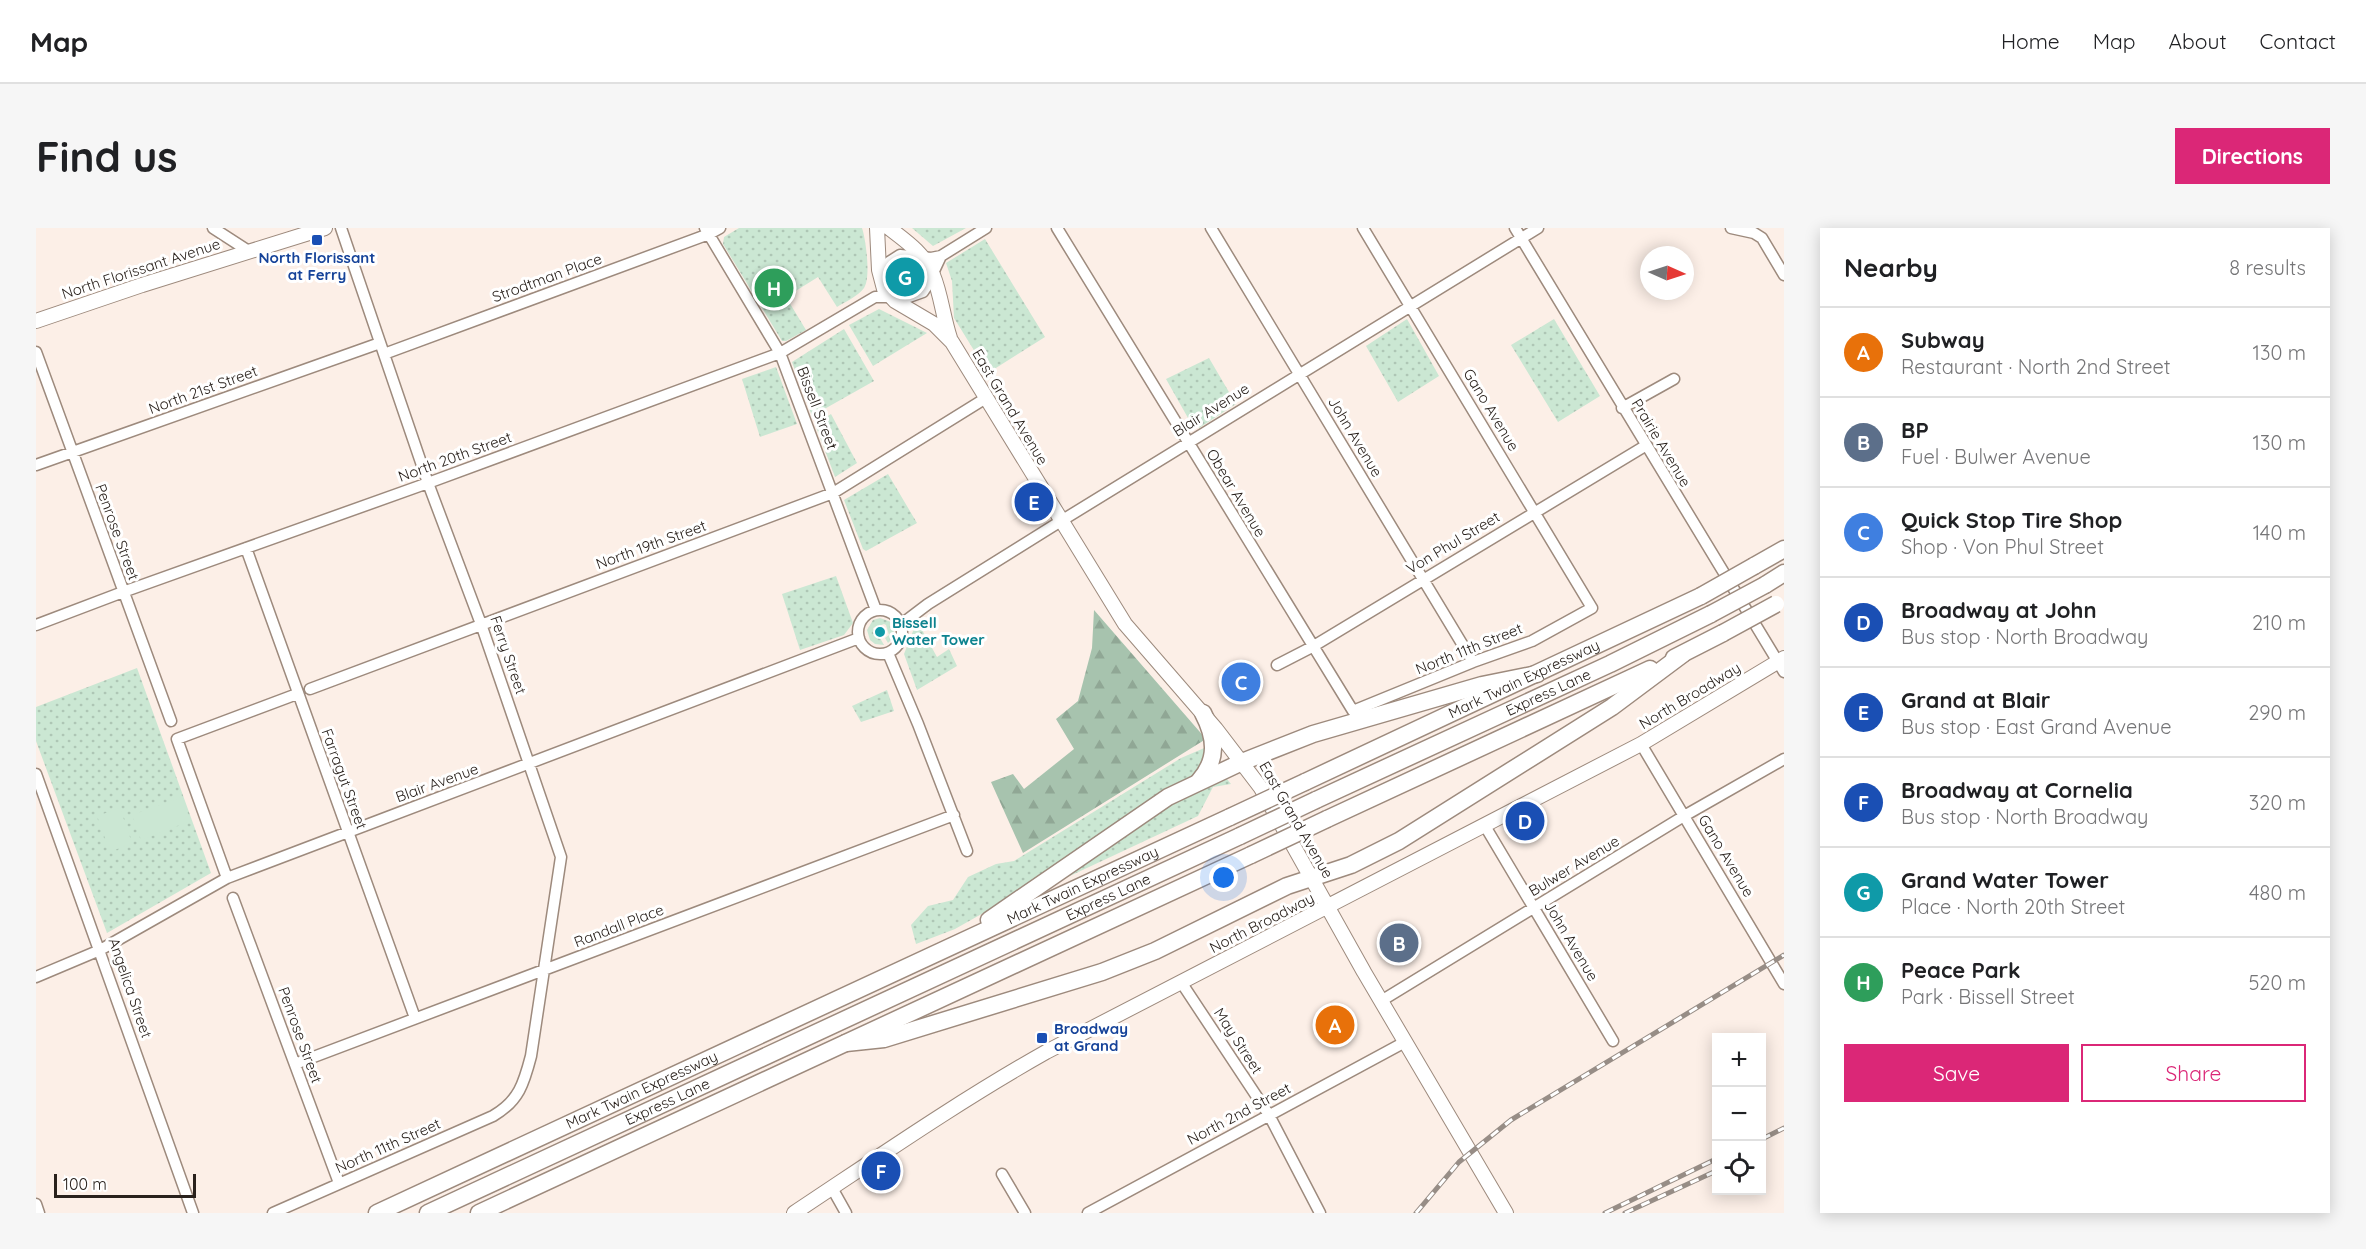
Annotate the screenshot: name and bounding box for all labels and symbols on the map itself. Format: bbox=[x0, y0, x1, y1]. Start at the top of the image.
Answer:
marker: North Florissant at Ferry bbox=[310, 233, 324, 247]
street label: North Florissant Avenue bbox=[59, 234, 223, 303]
north arrow bbox=[1640, 246, 1694, 300]
place label: North Florissant at Ferry bbox=[259, 248, 375, 284]
street label: Strodtman Place bbox=[489, 249, 604, 306]
pin: G bbox=[886, 254, 924, 300]
pin: H bbox=[754, 266, 794, 310]
street label: East Grand Avenue bbox=[968, 345, 1053, 468]
street label: North 21st Street bbox=[146, 361, 260, 418]
street label: Bissell Street bbox=[793, 364, 842, 452]
street label: Gano Avenue bbox=[1459, 365, 1523, 454]
street label: Blair Avenue bbox=[1169, 379, 1253, 441]
street label: John Avenue bbox=[1324, 393, 1387, 480]
street label: Prairie Avenue bbox=[1628, 395, 1695, 490]
street label: North 20th Street bbox=[395, 427, 514, 486]
street label: Obear Avenue bbox=[1203, 445, 1270, 540]
pin: E bbox=[1014, 480, 1054, 524]
street label: Penrose Street bbox=[91, 481, 144, 583]
street label: Von Phul Street bbox=[1402, 507, 1503, 578]
street label: North 19th Street bbox=[593, 516, 709, 573]
street label: Ferry Street bbox=[486, 613, 531, 697]
place label: Bissell Water Tower bbox=[892, 613, 985, 649]
street label: North 11th Street bbox=[1413, 619, 1525, 679]
marker: Bissell Water Tower bbox=[873, 625, 887, 639]
street label: Mark Twain Expressway bbox=[1445, 635, 1603, 722]
street label: North Broadway bbox=[1636, 658, 1744, 733]
pin: C bbox=[1222, 660, 1260, 704]
street label: Express Lane bbox=[1503, 664, 1594, 720]
street label: Farragut Street bbox=[317, 726, 371, 832]
street label: East Grand Avenue bbox=[1255, 758, 1338, 882]
street label: Blair Avenue bbox=[393, 759, 481, 806]
pin: D bbox=[1506, 798, 1544, 844]
street label: Gano Avenue bbox=[1694, 811, 1758, 900]
street label: Bulwer Avenue bbox=[1525, 831, 1623, 900]
street label: Mark Twain Expressway bbox=[1004, 842, 1161, 928]
your location bbox=[1209, 863, 1238, 892]
street label: Express Lane bbox=[1063, 869, 1153, 925]
street label: North Broadway bbox=[1206, 888, 1317, 957]
street label: John Avenue bbox=[1540, 897, 1603, 984]
street label: Randall Place bbox=[571, 900, 666, 951]
pin: B bbox=[1380, 920, 1418, 966]
street label: Angelica Street bbox=[104, 935, 156, 1040]
street label: Penrose Street bbox=[274, 984, 327, 1086]
pin: A bbox=[1316, 1002, 1354, 1048]
street label: May Street bbox=[1210, 1004, 1267, 1077]
place label: Broadway at Grand bbox=[1054, 1019, 1128, 1055]
marker: Broadway at Grand bbox=[1035, 1031, 1049, 1045]
street label: Mark Twain Expressway bbox=[563, 1046, 720, 1133]
street label: Express Lane bbox=[622, 1074, 713, 1129]
street label: North 2nd Street bbox=[1184, 1078, 1294, 1149]
street label: North 11th Street bbox=[332, 1114, 443, 1177]
pin: F bbox=[862, 1148, 900, 1194]
scale bar bbox=[54, 1171, 196, 1198]

